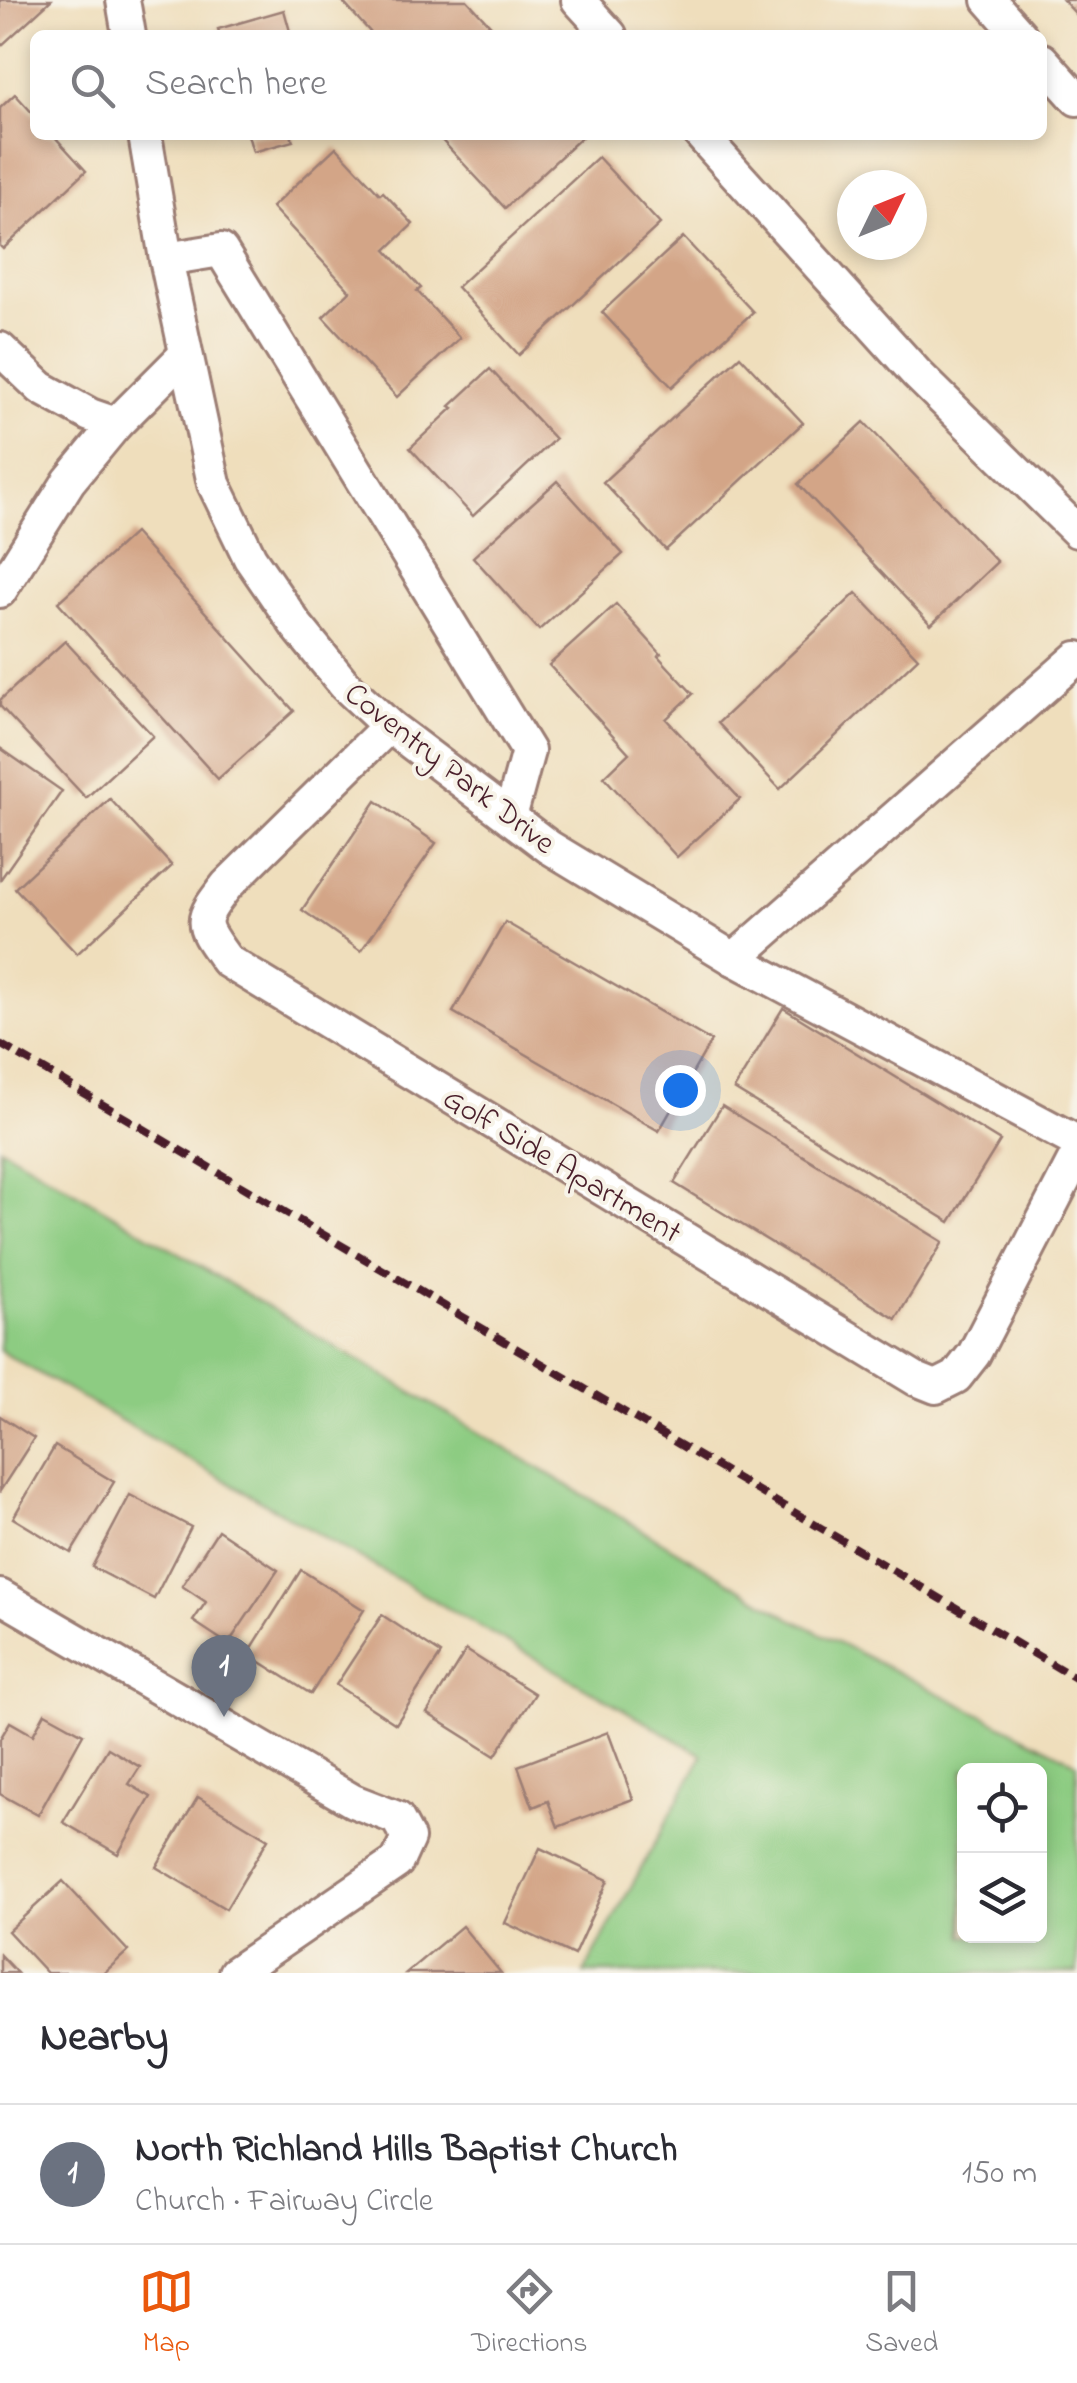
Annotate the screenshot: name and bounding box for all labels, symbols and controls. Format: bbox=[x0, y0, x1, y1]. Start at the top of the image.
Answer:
search box bbox=[30, 30, 1047, 140]
text: Search here bbox=[145, 57, 327, 113]
icon: search bbox=[65, 58, 120, 113]
north arrow bbox=[837, 170, 927, 260]
street label: Coventry Park Drive bbox=[333, 672, 565, 868]
your location bbox=[655, 1065, 706, 1116]
street label: Golf Side Apartment bbox=[433, 1077, 690, 1257]
pin: 1 bbox=[192, 1634, 256, 1717]
map controls bbox=[957, 1763, 1047, 1943]
button: locate bbox=[957, 1763, 1047, 1853]
button: layers bbox=[957, 1853, 1047, 1943]
text: Nearby bbox=[40, 2008, 168, 2069]
text: North Richland Hills Baptist Church bbox=[135, 2123, 678, 2179]
text: 1 bbox=[67, 2151, 78, 2198]
text: 150 m bbox=[962, 2151, 1037, 2198]
text: Church · Fairway Circle bbox=[135, 2179, 433, 2226]
tab: Map bbox=[139, 2264, 194, 2365]
tab: Directions bbox=[471, 2264, 588, 2365]
tab: Saved bbox=[865, 2264, 938, 2365]

